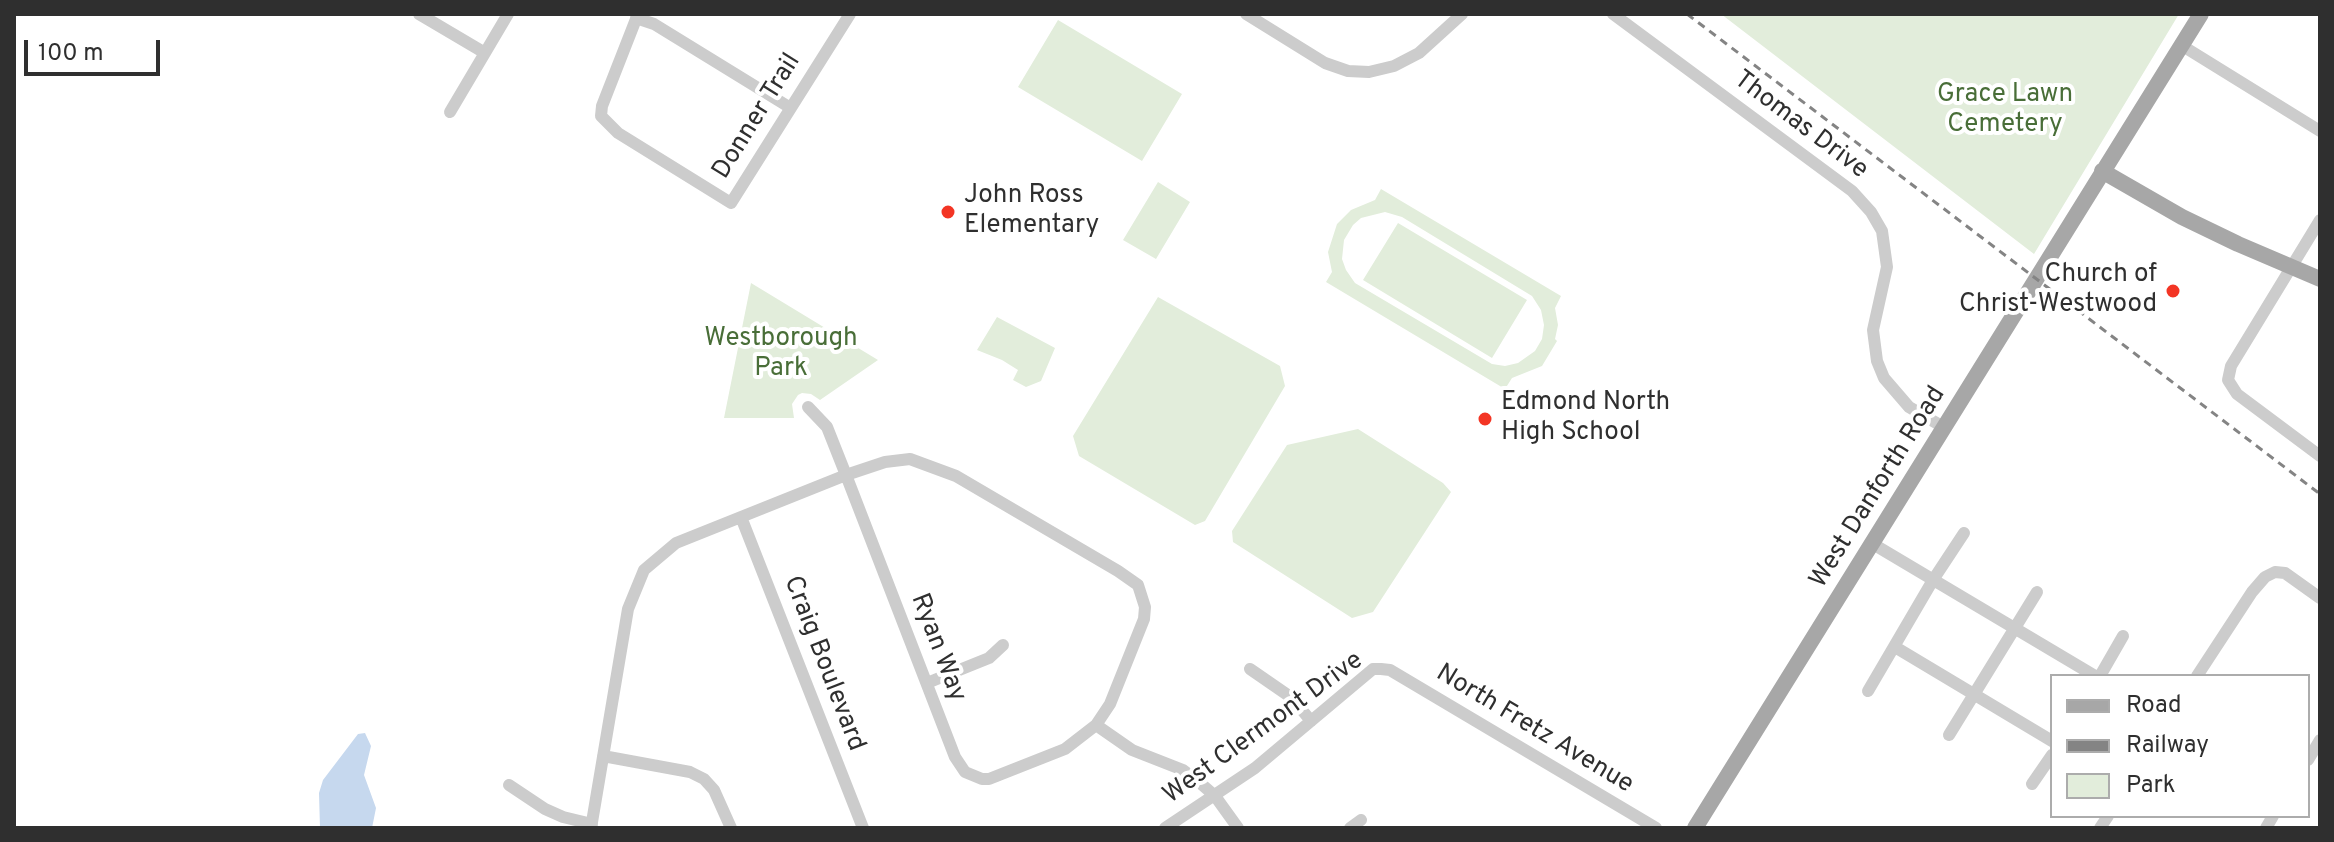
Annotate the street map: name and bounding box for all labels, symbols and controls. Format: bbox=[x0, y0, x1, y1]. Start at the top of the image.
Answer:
scale bar bbox=[28, 24, 164, 74]
text: 100 m bbox=[38, 39, 104, 69]
street label: Donner Trail bbox=[707, 49, 809, 185]
street label: Thomas Drive bbox=[1727, 65, 1873, 187]
park label: Grace Lawn Cemetery bbox=[1937, 80, 2073, 142]
place label: John Ross Elementary bbox=[964, 181, 1099, 242]
marker: John Ross Elementary bbox=[939, 203, 957, 221]
place label: Church of Christ-Westwood bbox=[1959, 260, 2157, 322]
marker: Church of Christ-Westwood bbox=[2164, 282, 2182, 300]
park label: Westborough Park bbox=[704, 324, 858, 386]
street label: West Danforth Road bbox=[1804, 381, 1954, 595]
place label: Edmond North High School bbox=[1501, 388, 1670, 450]
marker: Edmond North High School bbox=[1476, 410, 1494, 428]
street label: Craig Boulevard bbox=[775, 572, 871, 756]
street label: Ryan Way bbox=[902, 589, 972, 707]
street label: West Clermont Drive bbox=[1158, 646, 1370, 812]
street label: North Fretz Avenue bbox=[1430, 659, 1638, 801]
legend bbox=[2050, 674, 2310, 818]
text: Road bbox=[2126, 691, 2182, 721]
text: Railway bbox=[2126, 731, 2209, 761]
text: Park bbox=[2126, 771, 2176, 801]

